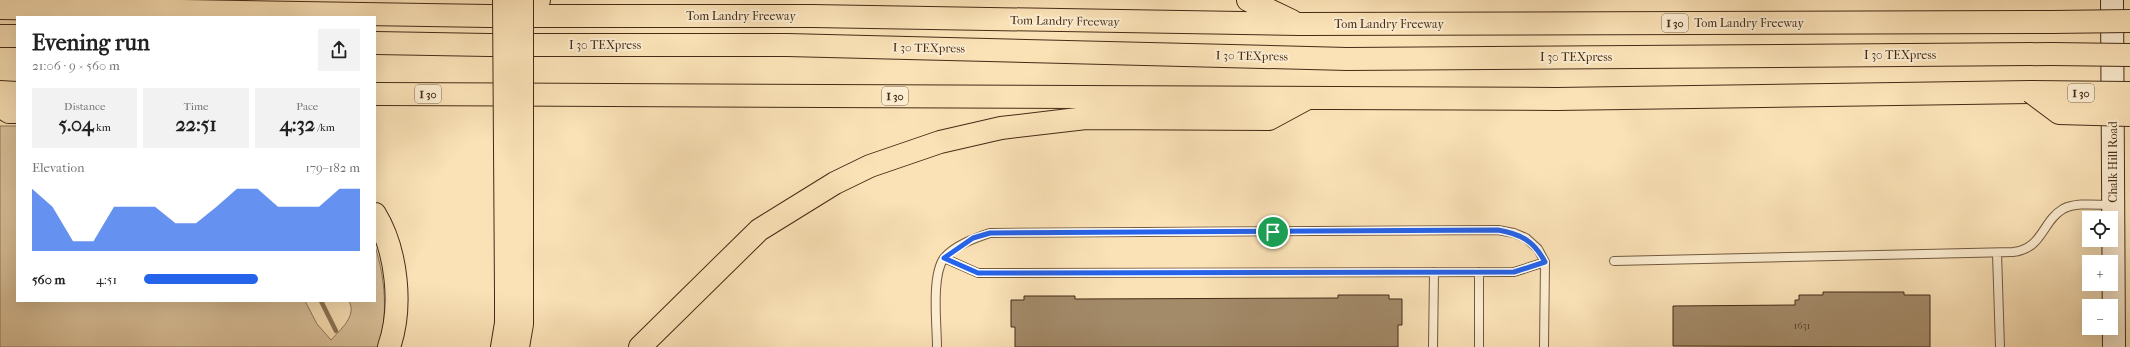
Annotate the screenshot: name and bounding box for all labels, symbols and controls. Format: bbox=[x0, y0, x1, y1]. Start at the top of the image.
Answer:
street label: Tom Landry Freeway bbox=[686, 9, 796, 23]
street label: Tom Landry Freeway bbox=[1010, 13, 1121, 29]
road number: I 30 bbox=[1662, 14, 1688, 32]
street label: Tom Landry Freeway bbox=[1694, 16, 1804, 30]
street label: Tom Landry Freeway bbox=[1334, 17, 1444, 31]
button: share bbox=[318, 29, 360, 71]
text: Evening run bbox=[32, 30, 150, 56]
street label: I 30 TEXpress bbox=[569, 38, 642, 52]
street label: I 30 TEXpress bbox=[893, 40, 966, 56]
street label: I 30 TEXpress bbox=[1216, 48, 1289, 64]
street label: I 30 TEXpress bbox=[1864, 48, 1937, 62]
street label: I 30 TEXpress bbox=[1540, 50, 1613, 64]
text: 21:06 · 9 × 560 m bbox=[32, 58, 120, 73]
road number: I 30 bbox=[2068, 84, 2094, 102]
road number: I 30 bbox=[415, 85, 441, 103]
road number: I 30 bbox=[882, 87, 908, 105]
text: Distance bbox=[64, 100, 105, 113]
text: Time bbox=[183, 100, 208, 113]
text: Pace bbox=[296, 100, 318, 113]
text: 5.04 bbox=[59, 113, 94, 136]
text: 22:51 bbox=[175, 113, 217, 136]
text: 4:32 bbox=[280, 113, 315, 136]
text: km bbox=[94, 121, 111, 134]
text: /km bbox=[315, 121, 335, 134]
street label: Chalk Hill Road bbox=[2106, 121, 2120, 203]
text: Elevation bbox=[32, 160, 85, 175]
text: 179–182 m bbox=[305, 160, 360, 175]
map controls bbox=[2082, 211, 2118, 335]
button: locate bbox=[2082, 211, 2118, 247]
pin bbox=[1256, 215, 1290, 249]
icon: arrive bbox=[1262, 221, 1284, 243]
button: + bbox=[2082, 255, 2118, 291]
text: 560 m bbox=[32, 272, 65, 287]
text: 4:51 bbox=[96, 272, 117, 287]
button: − bbox=[2082, 299, 2118, 335]
house number: 1631 bbox=[1794, 320, 1810, 332]

